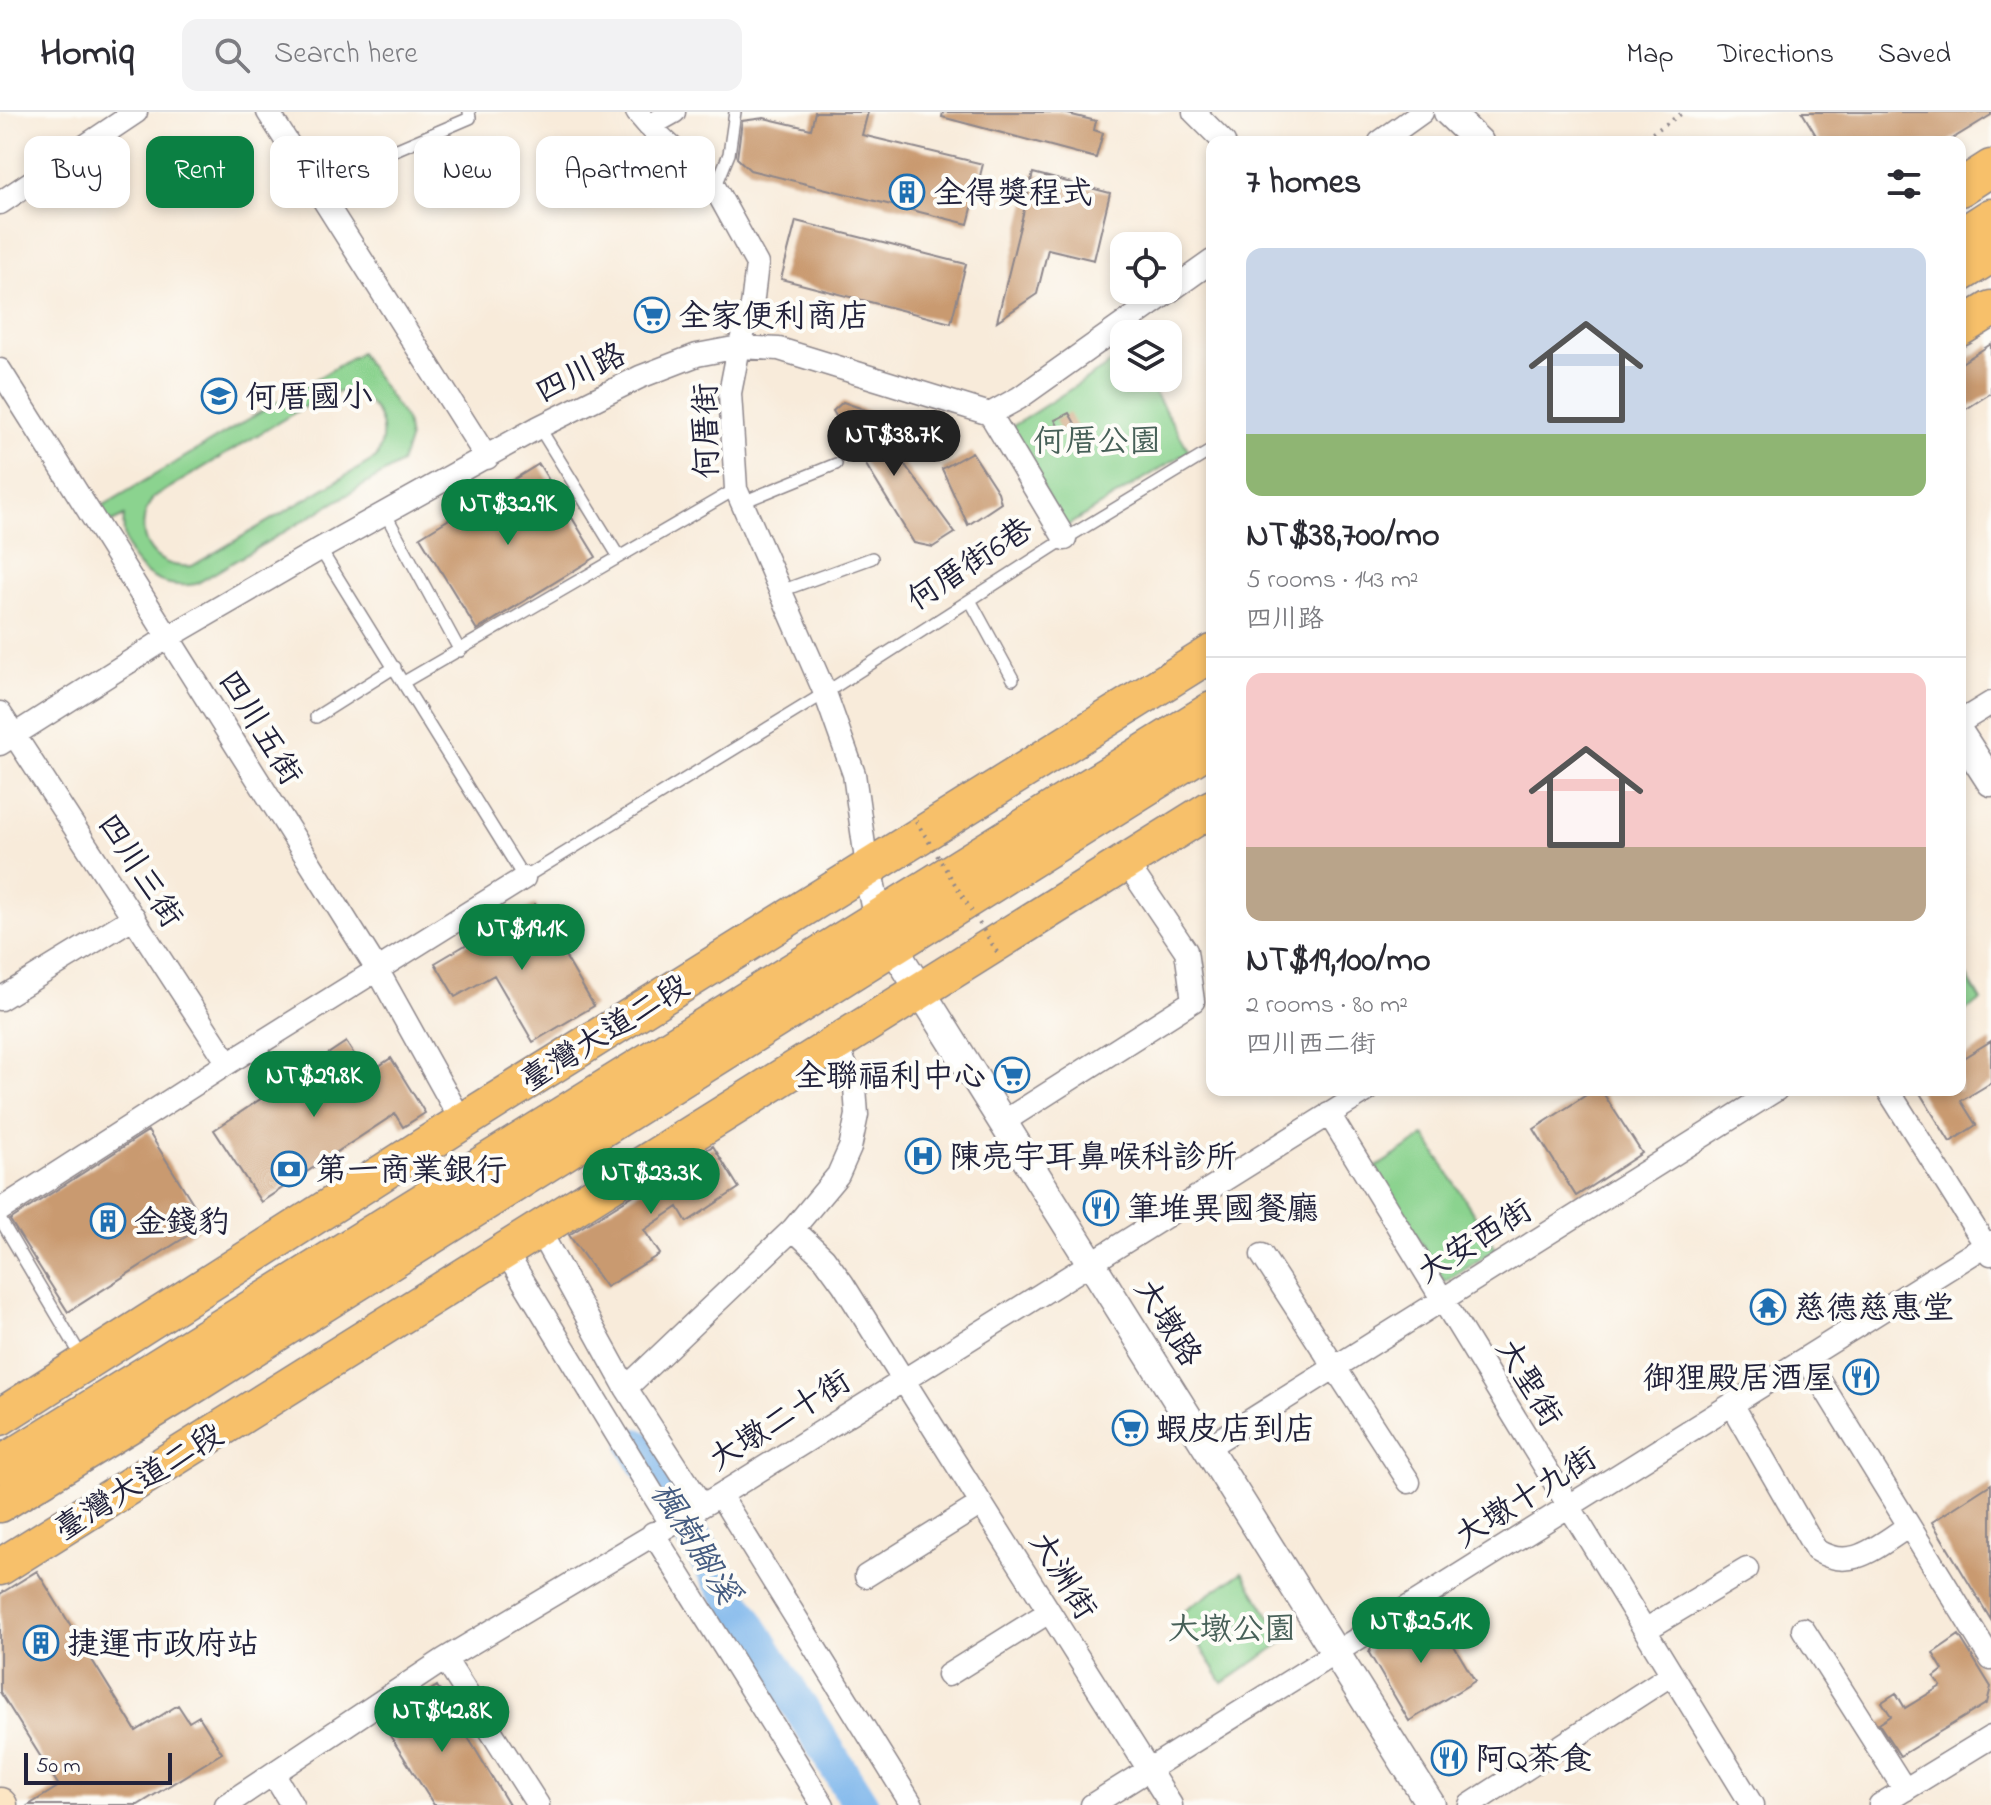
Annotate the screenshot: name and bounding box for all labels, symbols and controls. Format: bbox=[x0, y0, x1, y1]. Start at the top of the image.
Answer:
search box bbox=[182, 19, 742, 91]
text: Homiq bbox=[40, 27, 134, 83]
icon: search bbox=[210, 33, 254, 77]
text: Search here bbox=[274, 33, 418, 77]
text: Map bbox=[1626, 35, 1674, 76]
text: Directions bbox=[1718, 35, 1834, 76]
text: Saved bbox=[1878, 35, 1951, 76]
chip: Buy bbox=[24, 136, 130, 208]
chip: Rent bbox=[146, 136, 254, 208]
chip: Filters bbox=[270, 136, 398, 208]
chip: New bbox=[414, 136, 520, 208]
chip: Apartment bbox=[536, 136, 715, 208]
text: 7 homes bbox=[1246, 159, 1361, 209]
icon: filters bbox=[1882, 162, 1926, 206]
place label: 全得獎程式 bbox=[933, 172, 1093, 219]
building icon: 全得獎程式 bbox=[888, 173, 926, 211]
map controls bbox=[1110, 232, 1182, 392]
button: locate bbox=[1110, 232, 1182, 304]
place label: 全家便利商店 bbox=[678, 295, 870, 342]
supermarket icon: 全家便利商店 bbox=[633, 296, 671, 334]
icon: home bbox=[1514, 300, 1658, 444]
button: layers bbox=[1110, 320, 1182, 392]
street label: 四川路 bbox=[528, 333, 635, 417]
place label: 何厝國小 bbox=[245, 376, 373, 423]
school or university icon: 何厝國小 bbox=[200, 377, 238, 415]
street label: 何厝街 bbox=[684, 383, 733, 479]
pin: NT$38.7K bbox=[811, 410, 977, 478]
text: NT$38.7K bbox=[845, 417, 943, 455]
park label: 何厝公園 bbox=[1033, 420, 1161, 467]
pin: NT$32.9K bbox=[425, 479, 591, 547]
text: NT$32.9K bbox=[459, 486, 557, 524]
street label: 何厝街6巷 bbox=[899, 508, 1043, 624]
text: NT$38,700/mo bbox=[1246, 512, 1440, 562]
text: 5 rooms · 143 m² bbox=[1246, 562, 1419, 600]
text: 四川路 bbox=[1246, 602, 1324, 640]
street label: 四川五街 bbox=[204, 662, 312, 796]
icon: home bbox=[1514, 725, 1658, 869]
street label: 四川三街 bbox=[83, 805, 193, 938]
pin: NT$19.1K bbox=[439, 904, 605, 972]
text: NT$19.1K bbox=[477, 911, 567, 949]
text: NT$19,100/mo bbox=[1246, 937, 1431, 987]
street label: 臺灣大道二段 bbox=[512, 964, 700, 1106]
text: 2 rooms · 80 m² bbox=[1246, 987, 1408, 1025]
text: 四川西二街 bbox=[1246, 1027, 1376, 1065]
pin: NT$29.8K bbox=[231, 1051, 397, 1119]
place label: 全聯福利中心 bbox=[794, 1055, 986, 1102]
supermarket icon: 全聯福利中心 bbox=[993, 1056, 1031, 1094]
text: NT$29.8K bbox=[266, 1058, 362, 1096]
place label: 陳亮宇耳鼻喉科診所 bbox=[949, 1136, 1237, 1183]
hospital icon: 陳亮宇耳鼻喉科診所 bbox=[904, 1137, 942, 1175]
pin: NT$23.3K bbox=[568, 1148, 734, 1216]
place label: 第一商業銀行 bbox=[315, 1149, 507, 1196]
bank icon: 第一商業銀行 bbox=[270, 1150, 308, 1188]
text: NT$23.3K bbox=[601, 1155, 701, 1193]
place label: 筆堆異國餐廳 bbox=[1127, 1188, 1319, 1235]
restaurant icon: 筆堆異國餐廳 bbox=[1082, 1189, 1120, 1227]
street label: 大安西街 bbox=[1409, 1189, 1543, 1297]
place label: 金錢豹 bbox=[134, 1201, 230, 1248]
building icon: 金錢豹 bbox=[89, 1202, 127, 1240]
street label: 大墩路 bbox=[1121, 1271, 1211, 1377]
place label: 慈德慈惠堂 bbox=[1794, 1287, 1954, 1334]
temple icon: 慈德慈惠堂 bbox=[1749, 1288, 1787, 1326]
street label: 大聖街 bbox=[1482, 1331, 1572, 1437]
place label: 御狸殿居酒屋 bbox=[1643, 1357, 1835, 1404]
restaurant icon: 御狸殿居酒屋 bbox=[1842, 1358, 1880, 1396]
street label: 大墩二十街 bbox=[701, 1360, 861, 1484]
place label: 蝦皮店到店 bbox=[1156, 1408, 1316, 1455]
supermarket icon: 蝦皮店到店 bbox=[1111, 1409, 1149, 1447]
street label: 臺灣大道二段 bbox=[46, 1413, 234, 1555]
street label: 大墩十九街 bbox=[1447, 1437, 1607, 1561]
water label: 楓樹腳溪 bbox=[636, 1473, 752, 1617]
street label: 大洲街 bbox=[1016, 1524, 1106, 1630]
pin: NT$25.1K bbox=[1338, 1597, 1504, 1665]
text: NT$25.1K bbox=[1370, 1604, 1472, 1642]
park label: 大墩公園 bbox=[1168, 1608, 1296, 1655]
place label: 捷運市政府站 bbox=[67, 1623, 259, 1670]
building icon: 捷運市政府站 bbox=[22, 1624, 60, 1662]
pin: NT$42.8K bbox=[359, 1686, 525, 1754]
text: NT$42.8K bbox=[392, 1693, 492, 1731]
place label: 阿Q茶食 bbox=[1475, 1738, 1592, 1785]
restaurant icon: 阿Q茶食 bbox=[1430, 1739, 1468, 1777]
scale bar bbox=[24, 1749, 172, 1785]
text: 50 m bbox=[36, 1751, 81, 1783]

